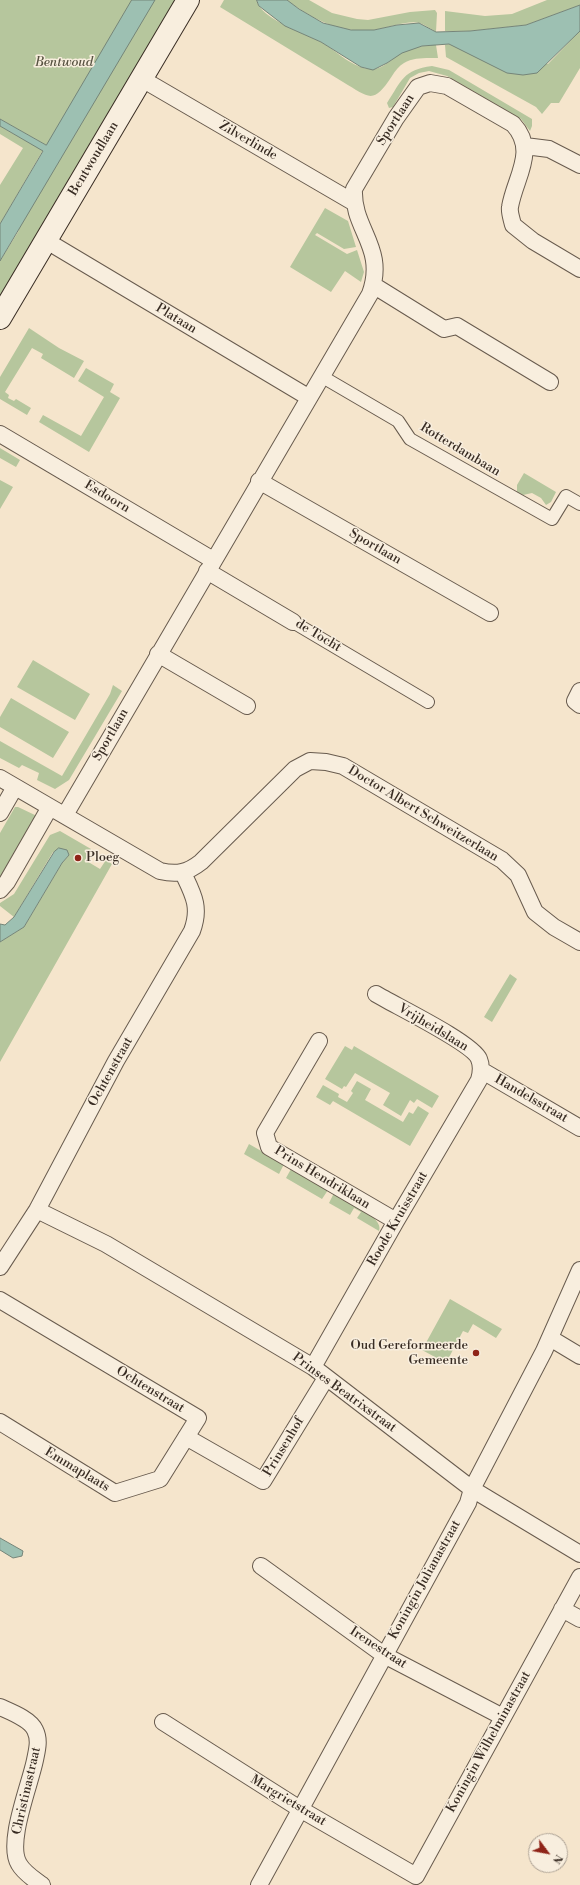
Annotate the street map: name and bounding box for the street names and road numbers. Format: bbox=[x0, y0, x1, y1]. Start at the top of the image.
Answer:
street label: Sportlaan bbox=[374, 92, 418, 148]
street label: Zilverlinde bbox=[216, 118, 280, 164]
street label: Bentwoudlaan bbox=[66, 119, 122, 199]
street label: Plataan bbox=[153, 301, 199, 337]
street label: Rotterdambaan bbox=[417, 420, 503, 480]
street label: Esdoorn bbox=[81, 477, 133, 517]
street label: Sportlaan bbox=[346, 526, 404, 568]
street label: de Tocht bbox=[292, 616, 344, 656]
street label: Sportlaan bbox=[90, 706, 132, 764]
street label: Doctor Albert Schweitzerlaan bbox=[345, 763, 501, 865]
street label: Vrijheidslaan bbox=[395, 1001, 471, 1055]
street label: Ochtenstraat bbox=[86, 1035, 136, 1109]
street label: Handelsstraat bbox=[492, 1072, 570, 1126]
street label: Prins Hendriklaan bbox=[271, 1143, 373, 1213]
street label: Roode Kruisstraat bbox=[365, 1169, 431, 1269]
street label: Prinses Beatrixstraat bbox=[289, 1350, 399, 1436]
street label: Ochtenstraat bbox=[113, 1364, 187, 1416]
street label: Prinsenhof bbox=[260, 1415, 308, 1479]
street label: Emmaplaats bbox=[42, 1444, 112, 1496]
street label: Koningin Julianastraat bbox=[386, 1518, 464, 1642]
street label: Irenestraat bbox=[346, 1624, 410, 1672]
street label: Koningin Wilhelminastraat bbox=[444, 1669, 534, 1815]
street label: Christinastraat bbox=[9, 1746, 45, 1836]
street label: Margrietstraat bbox=[247, 1772, 329, 1830]

